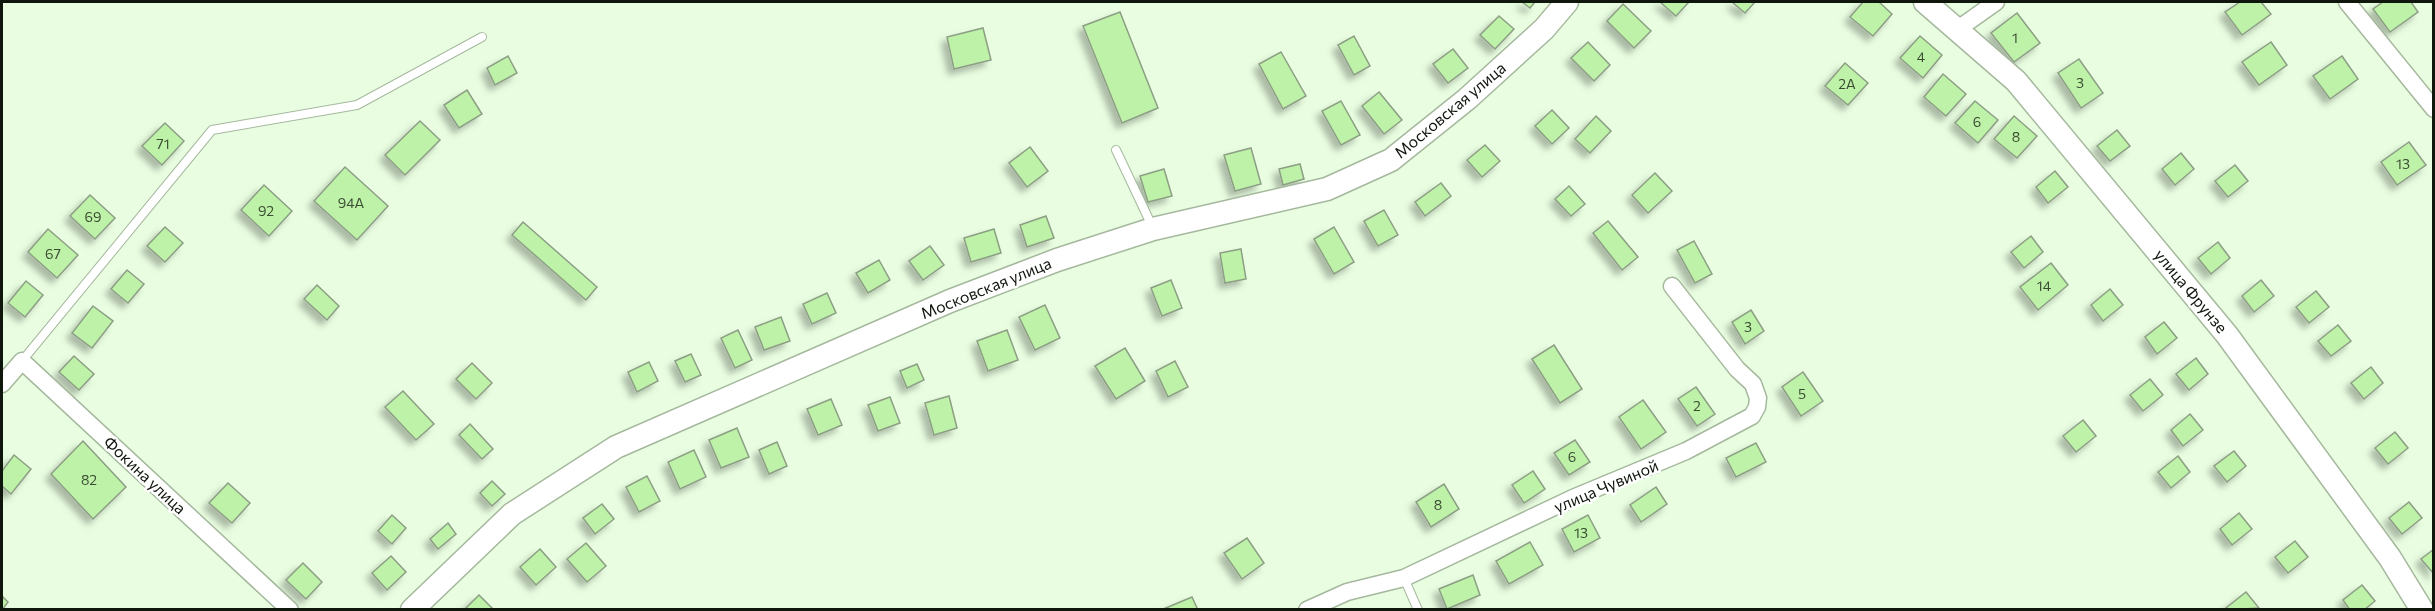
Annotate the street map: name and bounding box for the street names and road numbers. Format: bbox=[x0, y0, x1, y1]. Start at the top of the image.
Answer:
street label: Московская улица bbox=[1390, 58, 1509, 162]
street label: улица Фрунзе bbox=[2151, 245, 2232, 336]
street label: Московская улица bbox=[918, 253, 1054, 322]
street label: Фокина улица bbox=[100, 432, 190, 517]
street label: улица Чувиной bbox=[1551, 455, 1661, 516]

